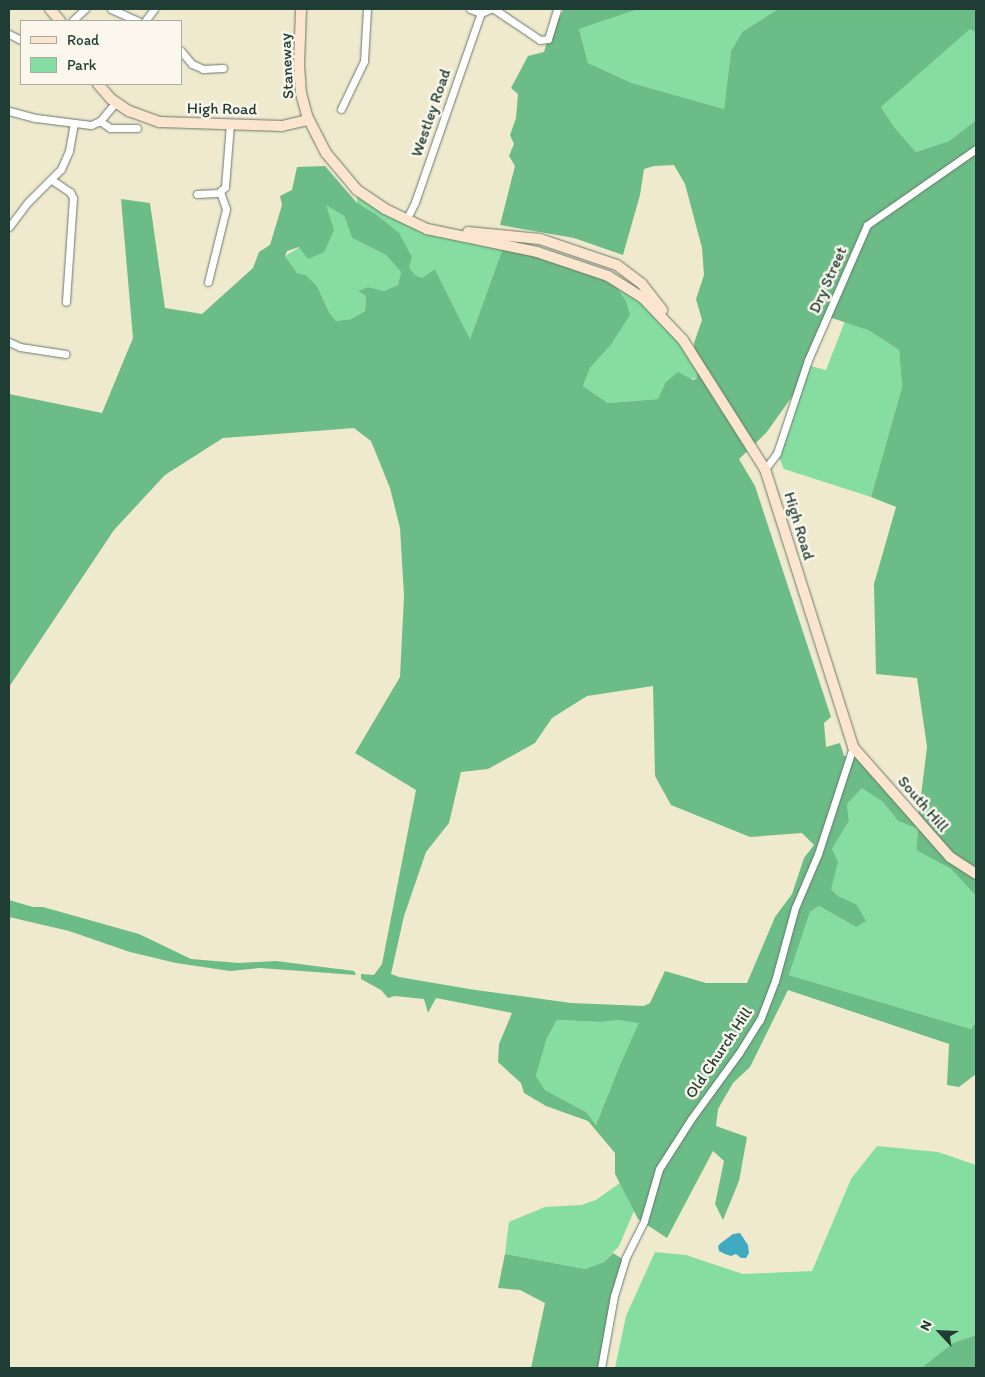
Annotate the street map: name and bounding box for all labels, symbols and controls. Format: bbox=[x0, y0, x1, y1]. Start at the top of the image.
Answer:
legend bbox=[20, 20, 182, 85]
text: Road bbox=[67, 31, 99, 49]
street label: Staneway bbox=[276, 32, 298, 100]
text: Park bbox=[67, 56, 97, 74]
street label: Westley Road bbox=[407, 67, 455, 159]
street label: High Road bbox=[187, 99, 257, 119]
street label: Dry Street bbox=[805, 244, 851, 316]
street label: High Road bbox=[780, 490, 818, 562]
street label: South Hill bbox=[893, 772, 953, 836]
street label: Old Church Hill bbox=[681, 1004, 757, 1102]
north arrow bbox=[915, 1307, 965, 1357]
text: N bbox=[916, 1318, 936, 1333]

